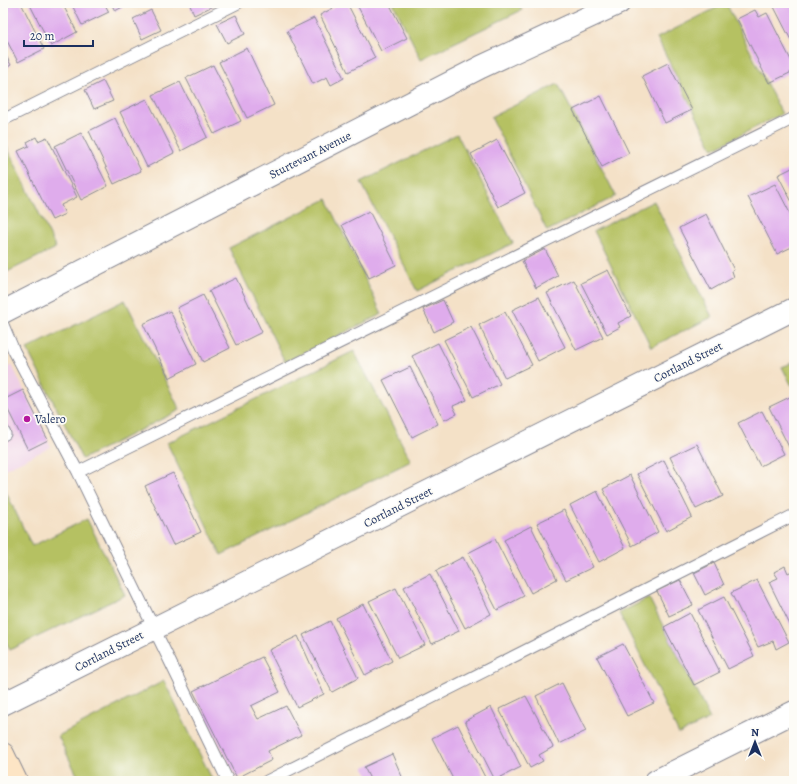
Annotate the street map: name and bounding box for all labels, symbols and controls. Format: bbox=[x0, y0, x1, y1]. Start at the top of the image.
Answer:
scale bar bbox=[24, 22, 93, 48]
text: 20 m bbox=[30, 28, 54, 44]
street label: Sturtevant Avenue bbox=[266, 127, 354, 183]
street label: Cortland Street bbox=[651, 338, 725, 386]
place label: Valero bbox=[34, 411, 66, 427]
marker: Valero bbox=[22, 414, 32, 424]
street label: Cortland Street bbox=[361, 483, 435, 531]
street label: Cortland Street bbox=[72, 627, 146, 675]
north arrow bbox=[735, 722, 775, 762]
text: N bbox=[751, 725, 759, 740]

